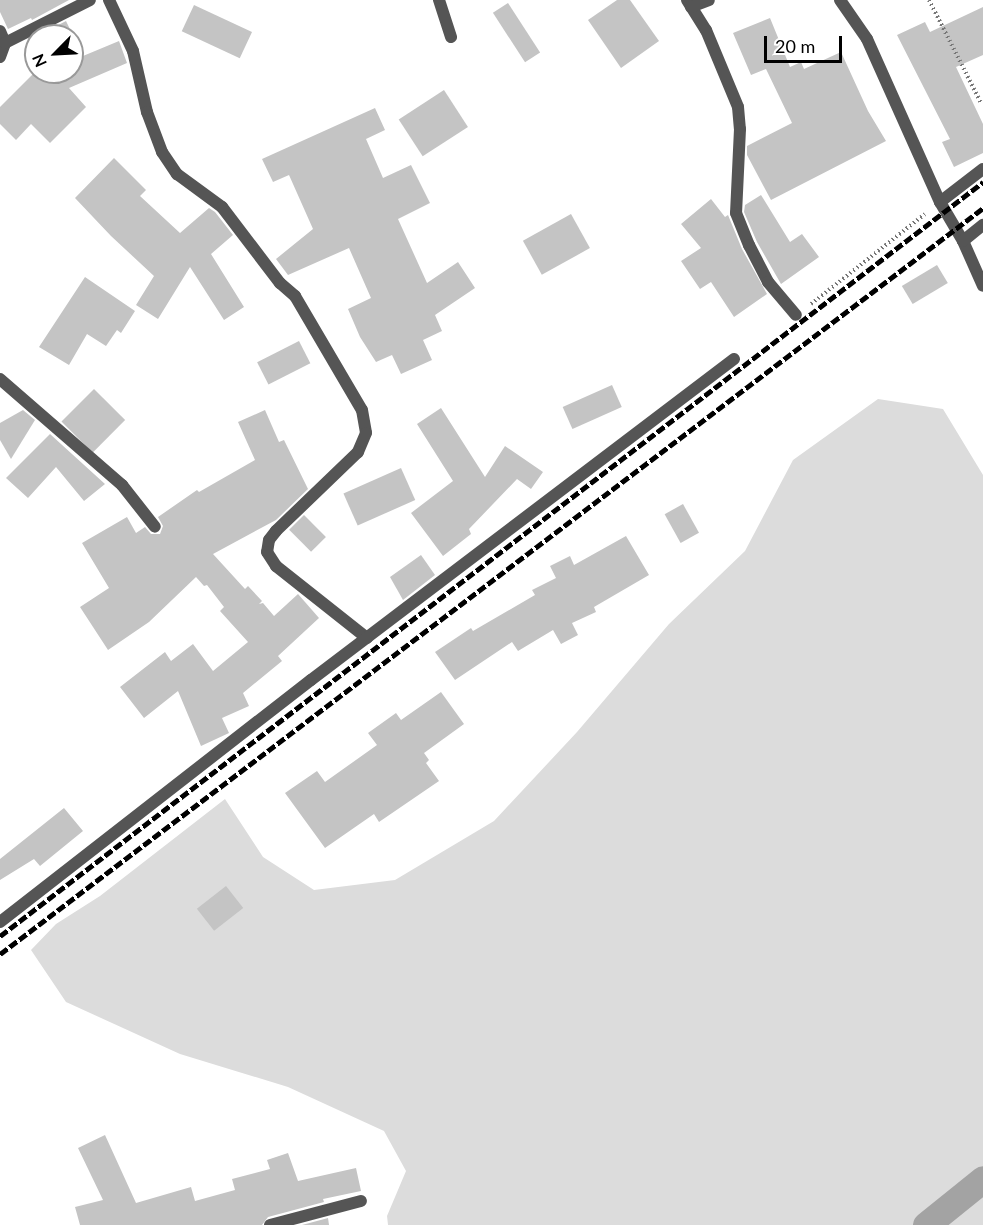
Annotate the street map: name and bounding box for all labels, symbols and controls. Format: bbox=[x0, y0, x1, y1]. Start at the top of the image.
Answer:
north arrow bbox=[24, 24, 84, 84]
scale bar bbox=[767, 24, 845, 62]
text: 20 m bbox=[775, 35, 815, 57]
text: N bbox=[28, 51, 50, 70]

